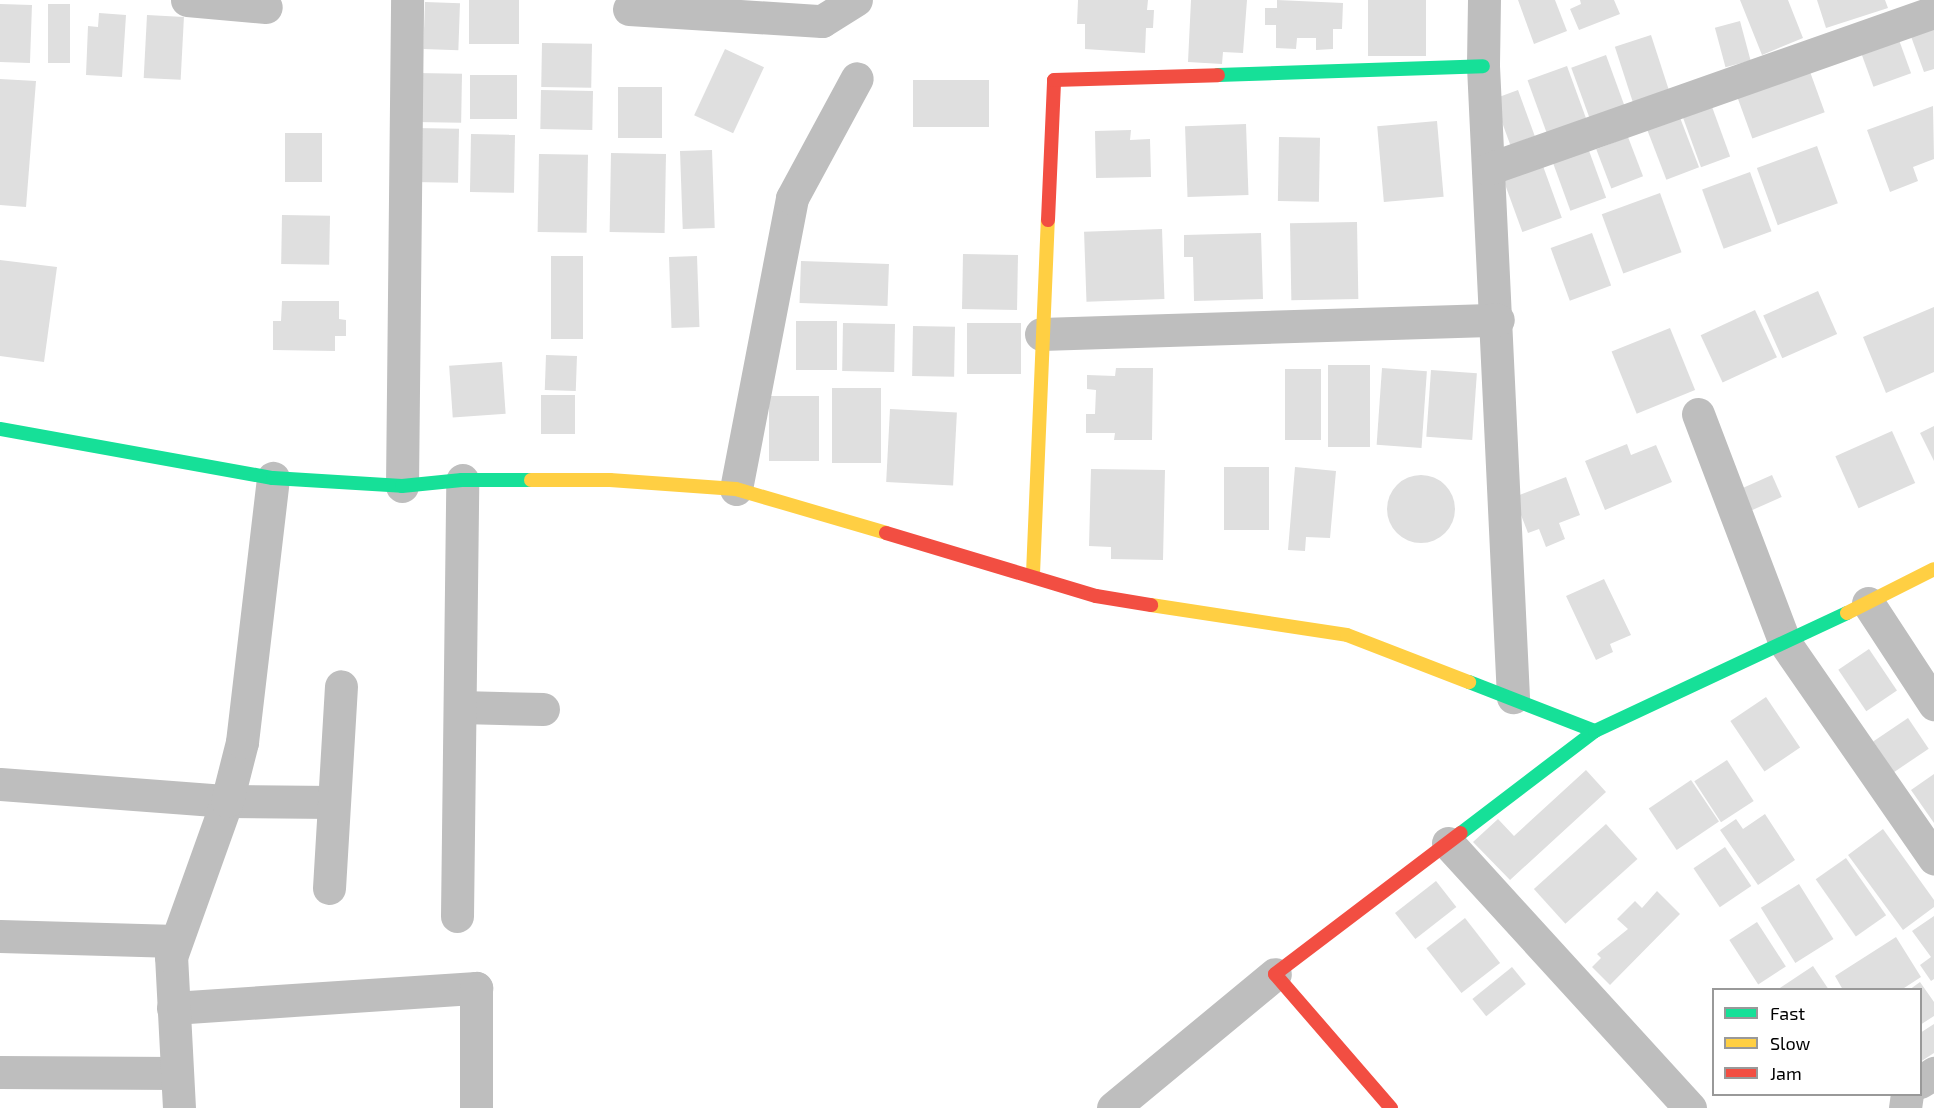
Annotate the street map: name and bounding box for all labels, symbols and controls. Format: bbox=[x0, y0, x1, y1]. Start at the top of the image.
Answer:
legend bbox=[1712, 988, 1922, 1096]
text: Fast bbox=[1770, 1002, 1805, 1024]
text: Slow bbox=[1770, 1032, 1810, 1054]
text: Jam bbox=[1770, 1062, 1802, 1084]

